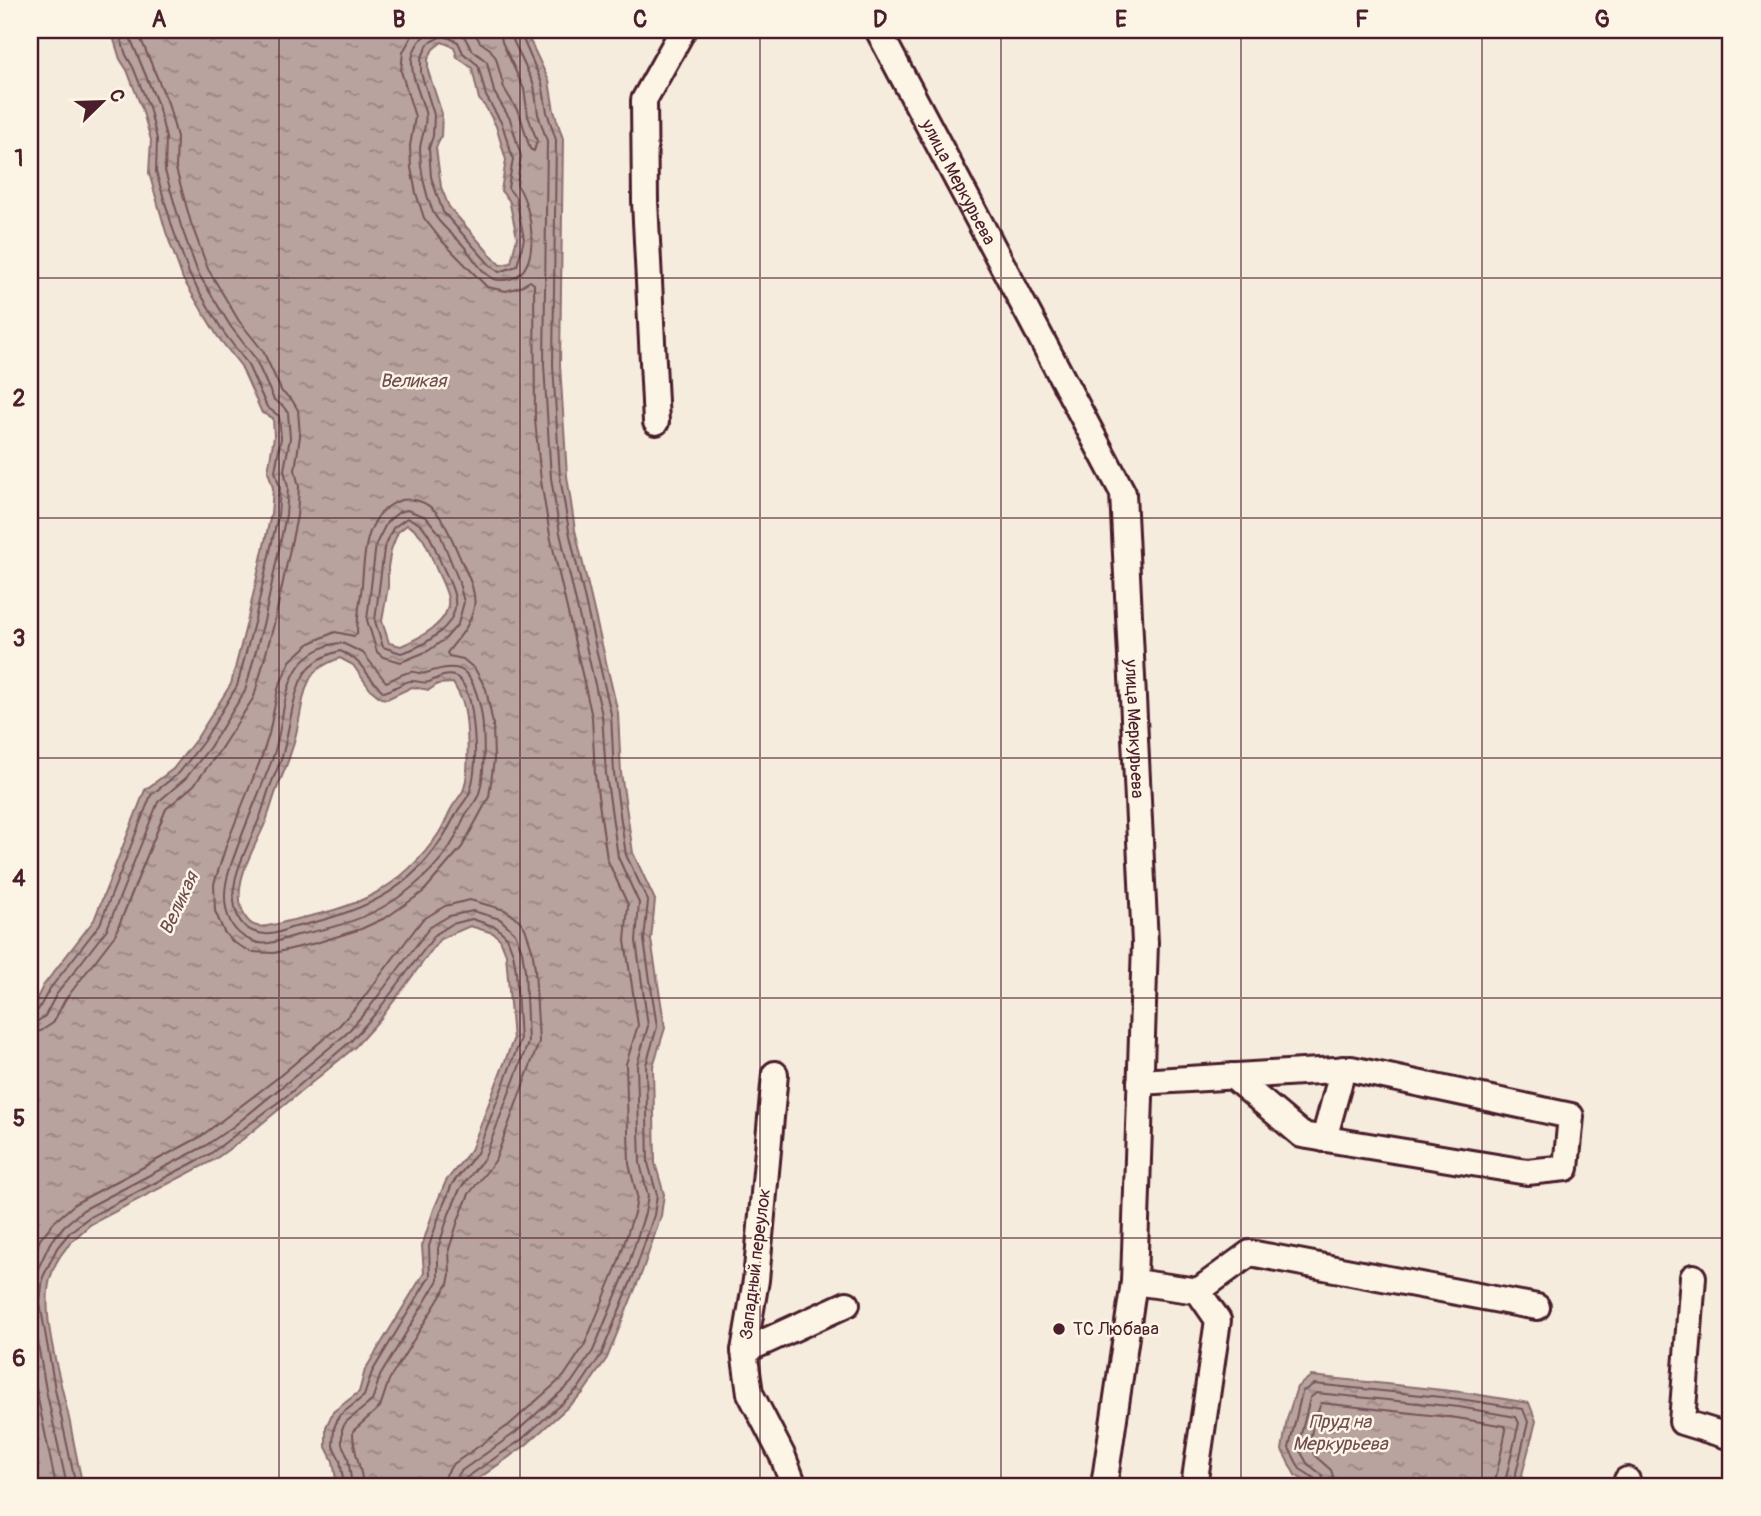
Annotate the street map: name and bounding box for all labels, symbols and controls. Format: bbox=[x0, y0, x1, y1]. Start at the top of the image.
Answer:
text: A bbox=[152, 5, 167, 34]
text: B bbox=[392, 5, 406, 34]
text: C bbox=[633, 5, 647, 34]
text: D bbox=[873, 5, 887, 34]
text: E bbox=[1115, 5, 1127, 34]
text: F bbox=[1355, 5, 1369, 34]
text: G bbox=[1594, 5, 1610, 34]
north arrow bbox=[66, 66, 136, 136]
text: С bbox=[103, 86, 130, 106]
street label: улица Меркурьева bbox=[915, 115, 1001, 249]
text: 1 bbox=[15, 144, 24, 173]
water label: Великая bbox=[380, 369, 448, 393]
text: 2 bbox=[13, 384, 26, 413]
text: 3 bbox=[13, 624, 25, 653]
street label: улица Меркурьева bbox=[1119, 658, 1149, 799]
text: 4 bbox=[12, 864, 26, 893]
water label: Великая bbox=[154, 867, 205, 938]
text: 5 bbox=[13, 1104, 25, 1133]
street label: Западный переулок bbox=[735, 1187, 776, 1341]
place label: ТС Любава bbox=[1073, 1318, 1159, 1341]
marker: ТС Любава bbox=[1051, 1321, 1067, 1337]
text: 6 bbox=[12, 1344, 26, 1373]
water label: Пруд на Меркурьева bbox=[1292, 1410, 1389, 1456]

